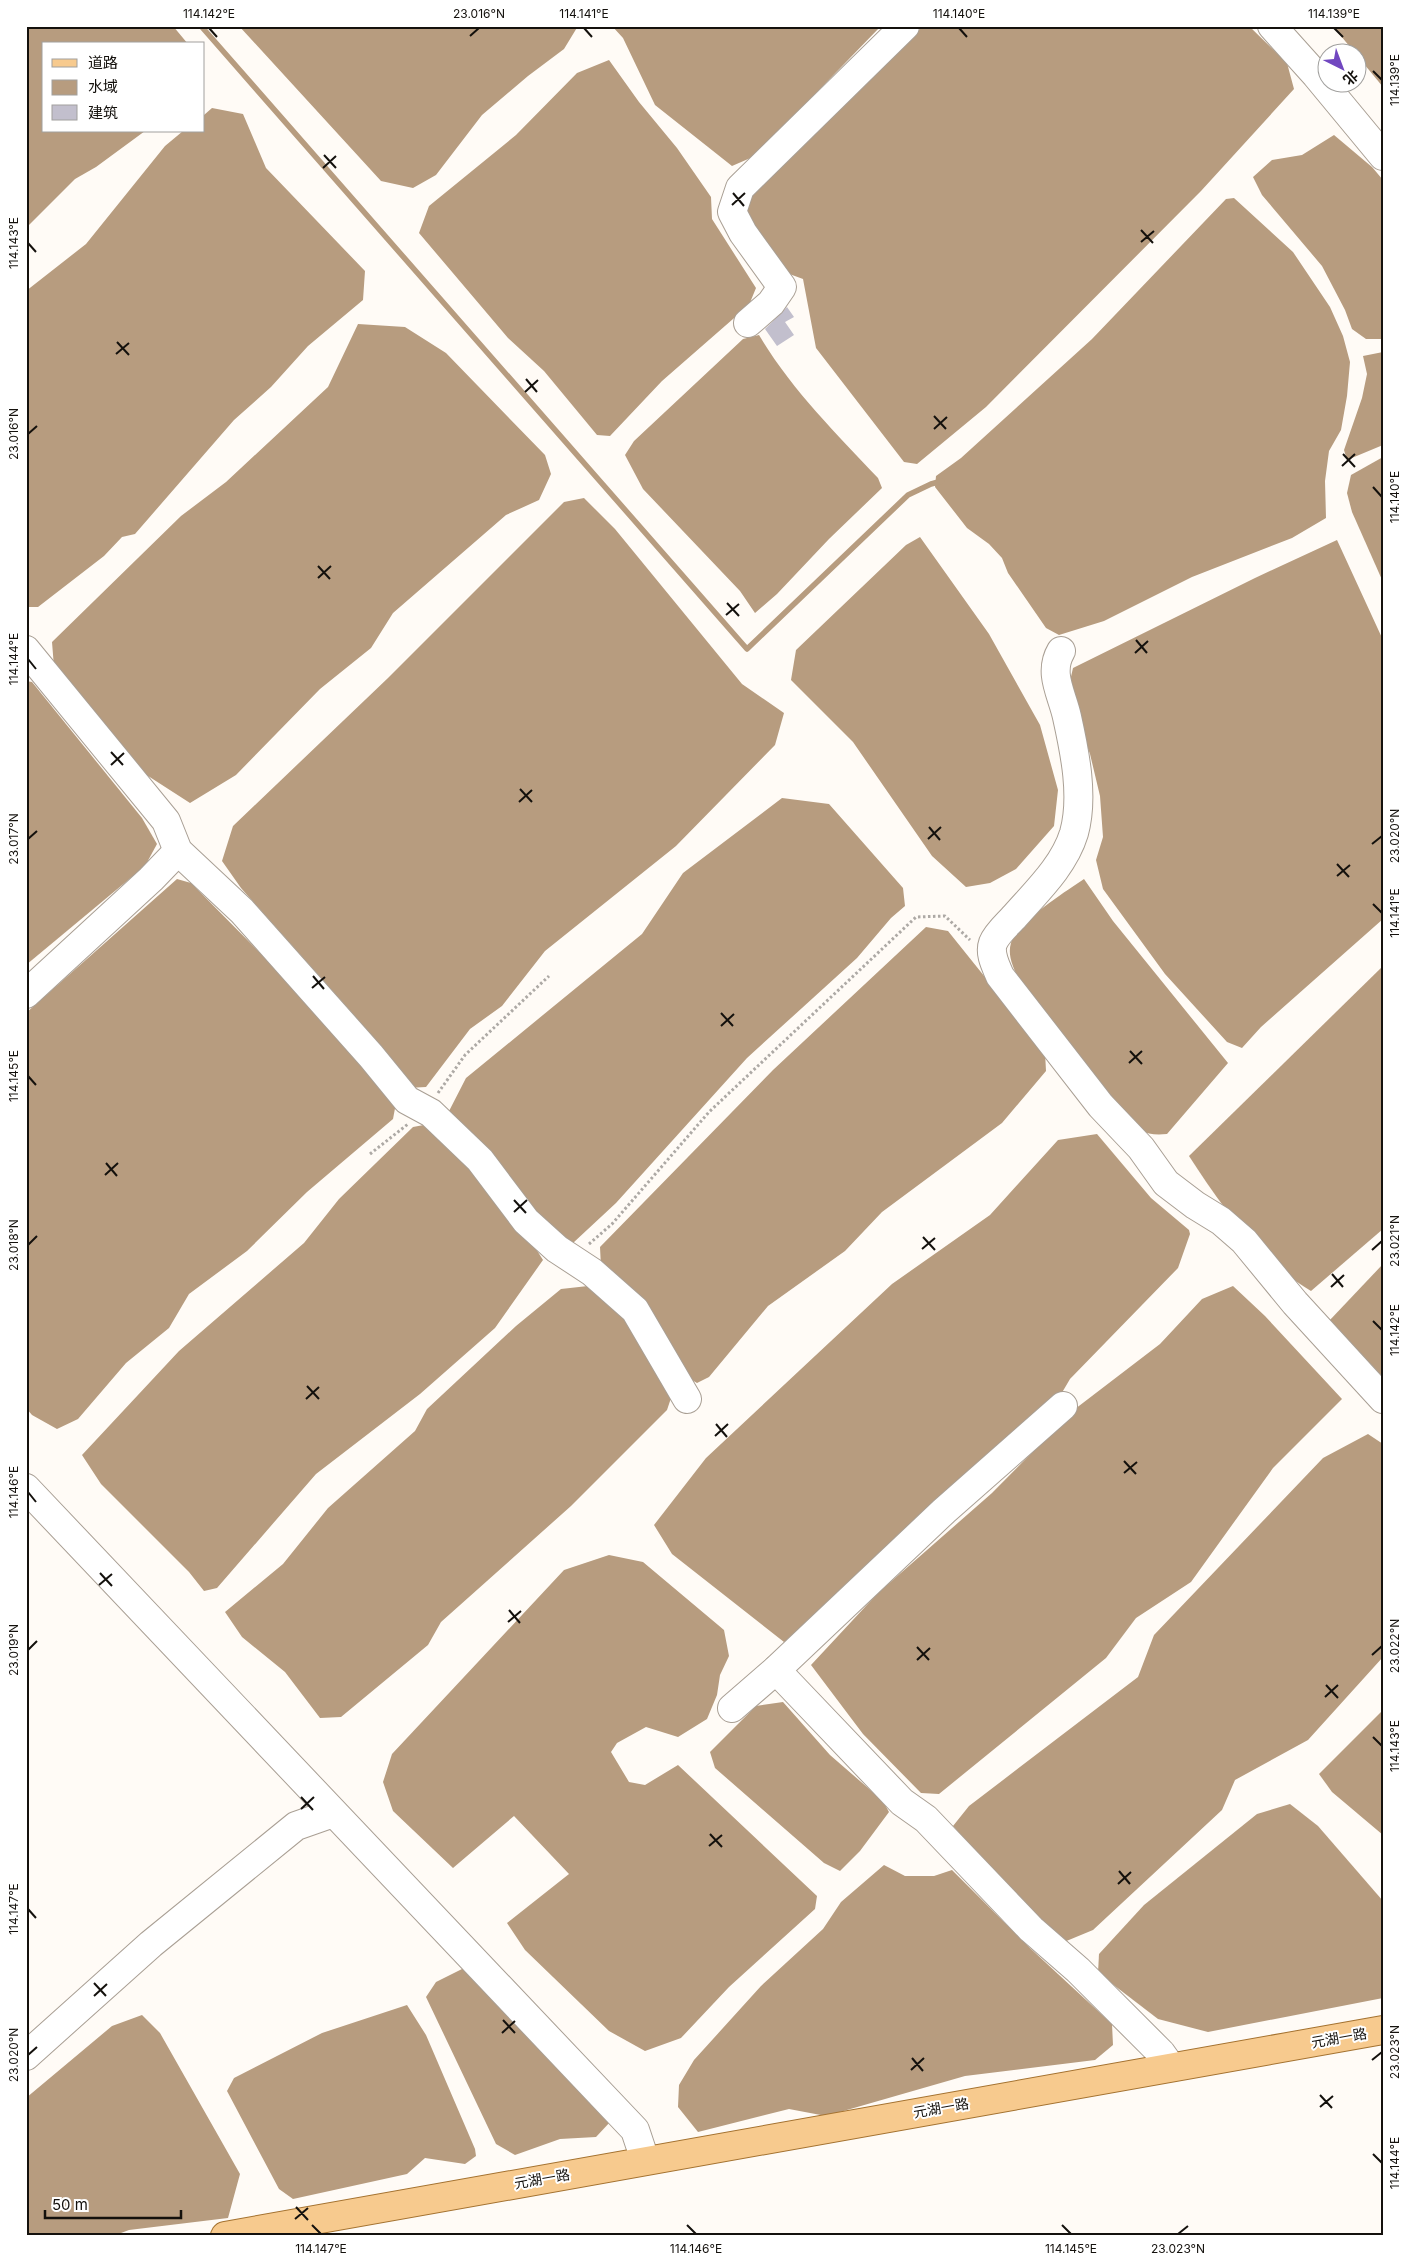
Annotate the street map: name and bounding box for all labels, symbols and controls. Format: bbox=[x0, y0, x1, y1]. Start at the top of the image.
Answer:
text: 114.142°E bbox=[183, 6, 235, 21]
text: 23.016°N bbox=[453, 6, 505, 21]
text: 114.141°E bbox=[559, 6, 609, 21]
text: 114.140°E bbox=[933, 6, 985, 21]
text: 114.139°E bbox=[1308, 6, 1360, 21]
legend bbox=[42, 42, 205, 132]
north arrow bbox=[1316, 42, 1366, 92]
text: 道路 bbox=[88, 53, 118, 72]
text: 114.139°E bbox=[1387, 54, 1402, 106]
text: 北 bbox=[1340, 67, 1362, 89]
text: 水域 bbox=[88, 77, 118, 96]
text: 建筑 bbox=[88, 103, 118, 122]
text: 114.143°E bbox=[6, 217, 21, 269]
text: 23.016°N bbox=[6, 408, 21, 460]
text: 114.140°E bbox=[1387, 471, 1402, 523]
text: 114.144°E bbox=[6, 633, 21, 685]
text: 23.020°N bbox=[1387, 809, 1402, 863]
text: 23.017°N bbox=[6, 813, 21, 865]
text: 114.141°E bbox=[1387, 888, 1402, 938]
text: 114.145°E bbox=[6, 1050, 21, 1102]
text: 23.021°N bbox=[1387, 1215, 1402, 1267]
text: 23.018°N bbox=[6, 1219, 21, 1271]
text: 114.142°E bbox=[1387, 1304, 1402, 1356]
text: 114.146°E bbox=[6, 1466, 21, 1518]
text: 23.022°N bbox=[1387, 1619, 1402, 1673]
text: 23.019°N bbox=[6, 1624, 21, 1676]
text: 114.143°E bbox=[1387, 1720, 1402, 1772]
text: 114.147°E bbox=[6, 1883, 21, 1935]
street label: 元湖一路 bbox=[1310, 2024, 1368, 2051]
text: 23.023°N bbox=[1387, 2025, 1402, 2079]
text: 23.020°N bbox=[6, 2028, 21, 2082]
street label: 元湖一路 bbox=[912, 2094, 970, 2121]
text: 114.144°E bbox=[1387, 2137, 1402, 2189]
street label: 元湖一路 bbox=[513, 2165, 571, 2192]
scale bar bbox=[45, 2187, 181, 2219]
text: 50 m bbox=[52, 2195, 88, 2214]
text: 114.147°E bbox=[295, 2241, 347, 2256]
text: 114.146°E bbox=[670, 2241, 722, 2256]
text: 114.145°E bbox=[1045, 2241, 1097, 2256]
text: 23.023°N bbox=[1151, 2241, 1205, 2256]

